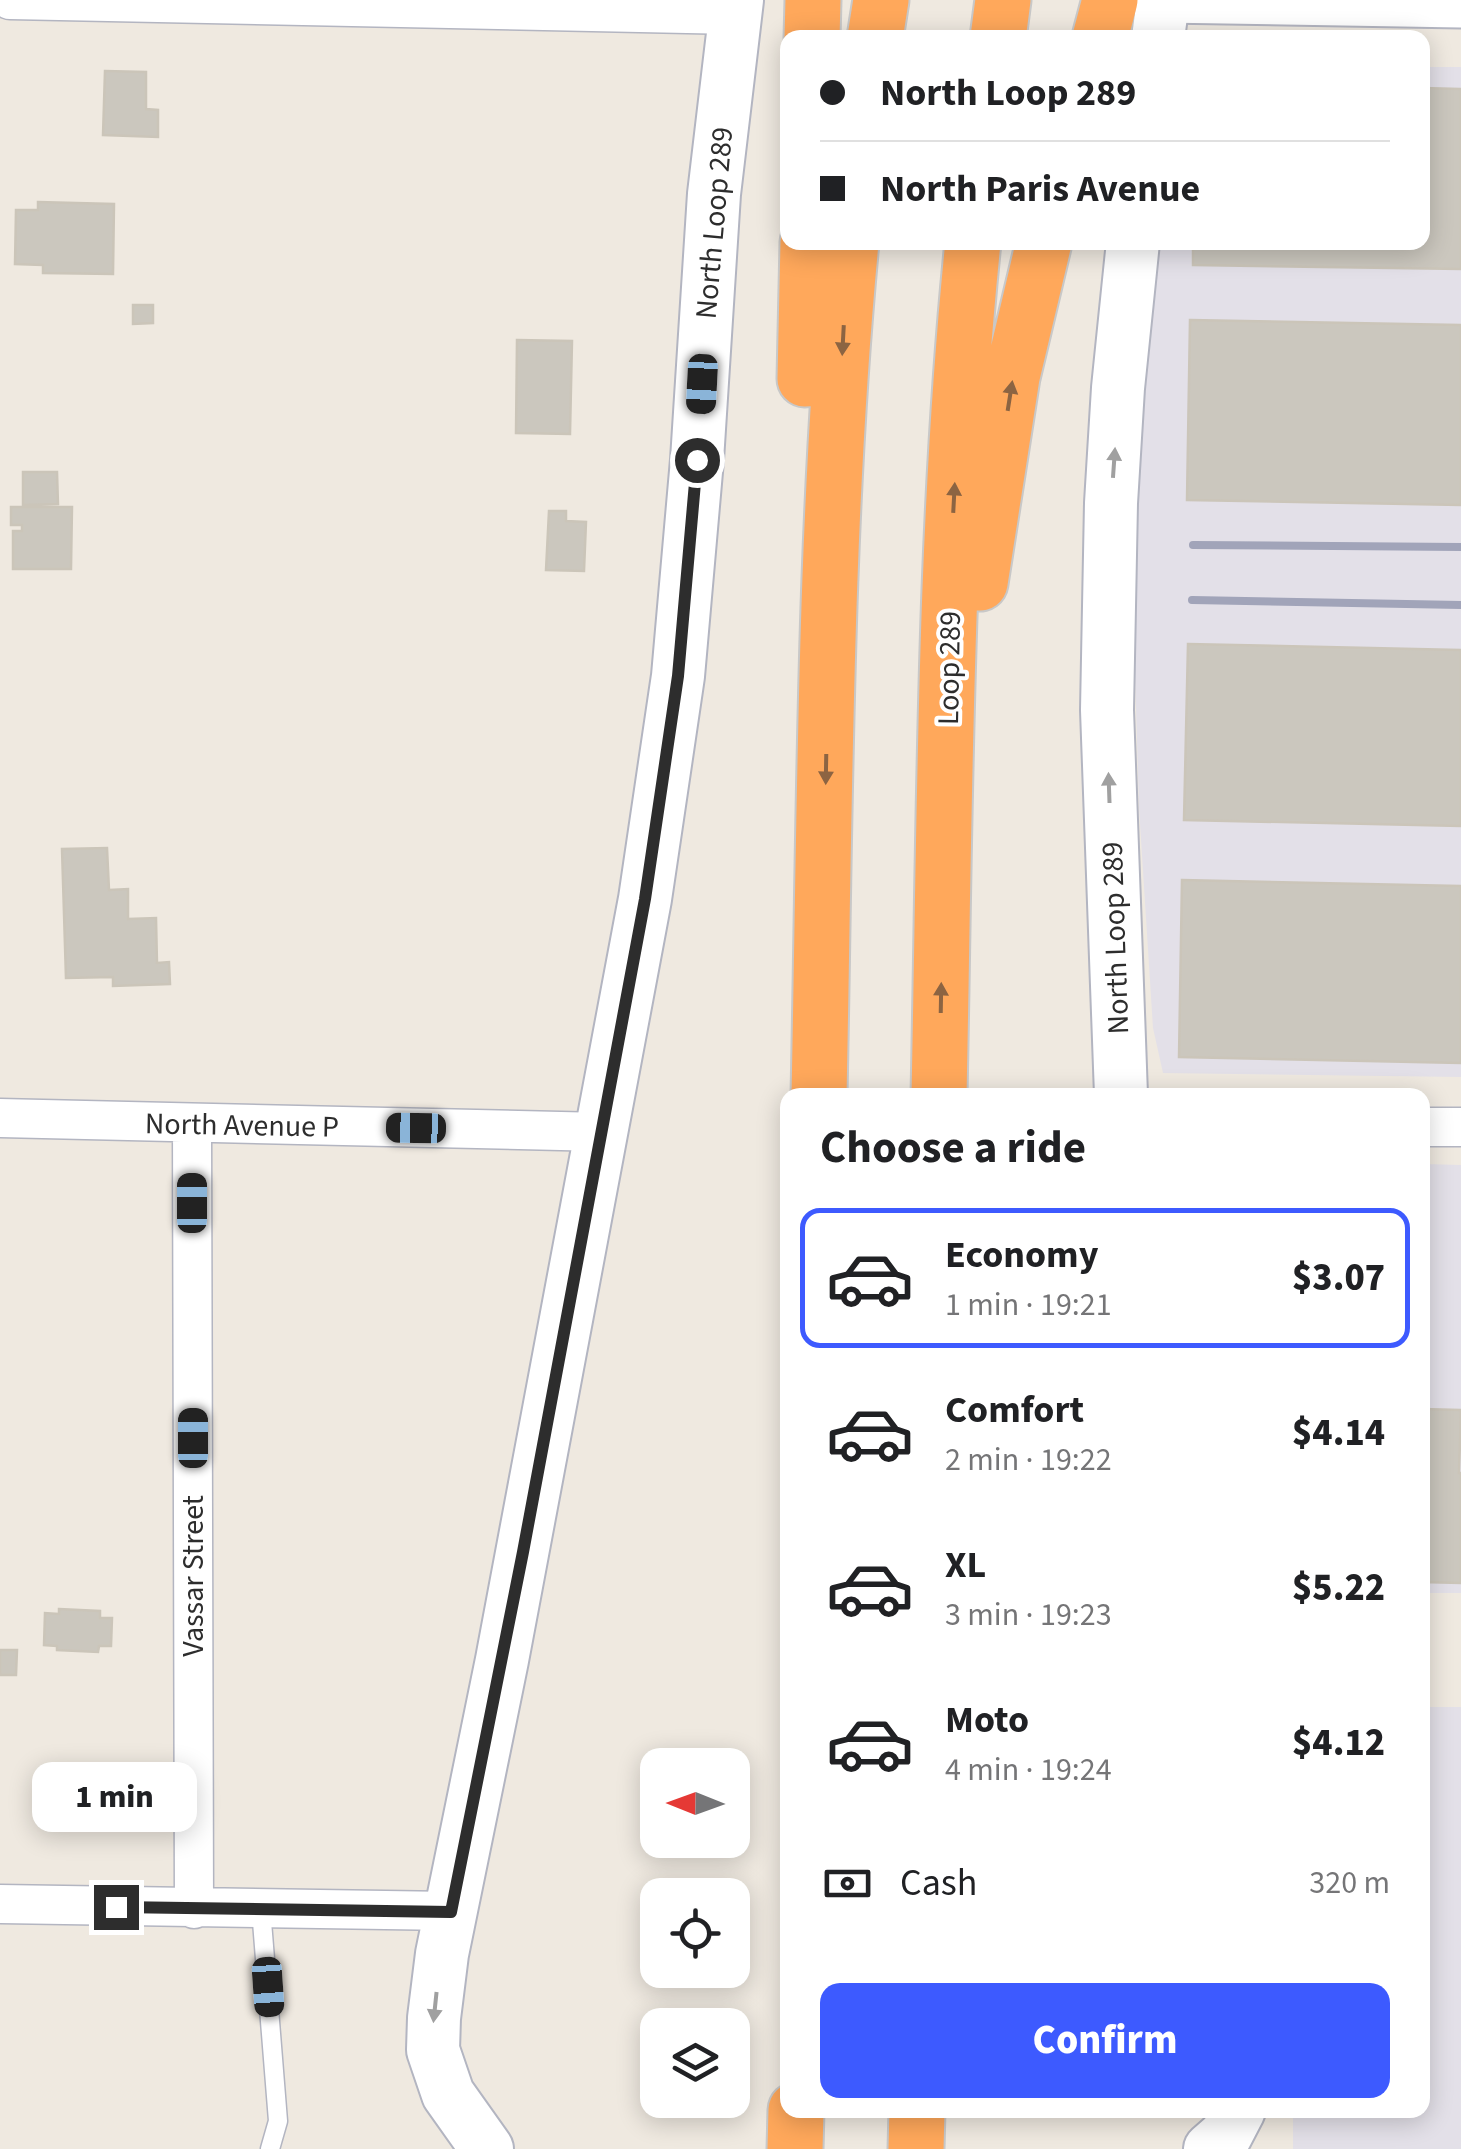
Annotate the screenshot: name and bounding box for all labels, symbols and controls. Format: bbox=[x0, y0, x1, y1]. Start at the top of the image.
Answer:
text: North Loop 289 bbox=[880, 66, 1136, 120]
street label: North Loop 289 bbox=[685, 125, 744, 321]
text: North Paris Avenue bbox=[880, 162, 1200, 216]
one-way arrow bbox=[834, 324, 850, 356]
car bbox=[685, 353, 719, 415]
one-way arrow bbox=[1002, 379, 1018, 411]
route start bbox=[675, 438, 720, 483]
one-way arrow bbox=[1106, 446, 1122, 478]
one-way arrow bbox=[946, 481, 962, 513]
street label: Loop 289 bbox=[927, 611, 972, 725]
one-way arrow bbox=[818, 754, 834, 786]
one-way arrow bbox=[1101, 771, 1117, 803]
street label: North Loop 289 bbox=[1091, 841, 1140, 1035]
one-way arrow bbox=[934, 981, 950, 1013]
street label: North Avenue P bbox=[145, 1102, 339, 1149]
car bbox=[386, 1112, 446, 1144]
text: Choose a ride bbox=[820, 1116, 1086, 1180]
car bbox=[177, 1173, 207, 1233]
text: Economy bbox=[945, 1228, 1098, 1282]
icon: car bbox=[825, 1233, 915, 1323]
text: $3.07 bbox=[1292, 1251, 1385, 1305]
text: 1 min · 19:21 bbox=[945, 1282, 1112, 1328]
text: Comfort bbox=[945, 1383, 1084, 1437]
icon: car bbox=[825, 1388, 915, 1478]
text: $4.14 bbox=[1292, 1406, 1385, 1460]
car bbox=[178, 1408, 208, 1468]
text: 2 min · 19:22 bbox=[945, 1437, 1112, 1483]
street label: Vassar Street bbox=[172, 1495, 215, 1657]
text: XL bbox=[945, 1538, 986, 1592]
icon: car bbox=[825, 1543, 915, 1633]
text: $5.22 bbox=[1292, 1561, 1385, 1615]
text: 3 min · 19:23 bbox=[945, 1592, 1112, 1638]
text: Moto bbox=[945, 1693, 1029, 1747]
icon: car bbox=[825, 1698, 915, 1788]
text: $4.12 bbox=[1292, 1716, 1385, 1770]
text: 4 min · 19:24 bbox=[945, 1747, 1112, 1793]
north arrow bbox=[640, 1748, 750, 1858]
map controls bbox=[640, 1748, 750, 2118]
callout: 1 min bbox=[34, 1762, 198, 1832]
text: 1 min bbox=[75, 1774, 154, 1820]
icon: cash bbox=[820, 1856, 875, 1911]
text: Cash bbox=[900, 1856, 977, 1910]
text: 320 m bbox=[1309, 1860, 1390, 1906]
button: locate bbox=[640, 1878, 750, 1988]
route end bbox=[94, 1885, 139, 1930]
car bbox=[251, 1956, 285, 2018]
button: Confirm bbox=[820, 1983, 1390, 2098]
one-way arrow bbox=[427, 1992, 443, 2024]
button: layers bbox=[640, 2008, 750, 2118]

